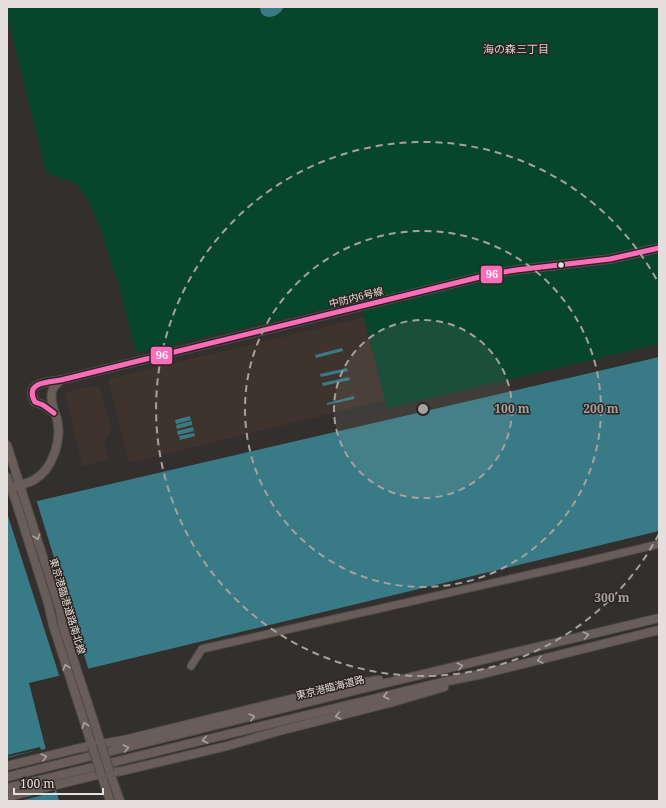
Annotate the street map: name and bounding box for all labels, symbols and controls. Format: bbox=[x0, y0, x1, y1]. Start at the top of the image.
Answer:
district label: 海の森三丁目 bbox=[483, 41, 549, 56]
unlabelled marker bbox=[556, 260, 566, 270]
line badge: 96 bbox=[480, 265, 503, 284]
text: 96 bbox=[486, 266, 498, 281]
street label: 中防内6号線 bbox=[327, 283, 385, 311]
line badge: 96 bbox=[150, 346, 173, 365]
text: 96 bbox=[156, 347, 168, 362]
text: 100 m bbox=[494, 400, 530, 417]
text: 200 m bbox=[583, 400, 619, 417]
centre of rings bbox=[416, 402, 430, 416]
one-way arrow bbox=[32, 533, 41, 540]
street label: 東京港臨港道路南北線 bbox=[47, 556, 89, 656]
text: 300 m bbox=[594, 589, 630, 606]
one-way arrow bbox=[583, 632, 589, 640]
one-way arrow bbox=[536, 655, 543, 664]
one-way arrow bbox=[456, 662, 463, 671]
one-way arrow bbox=[62, 664, 71, 671]
street label: 東京港臨海道路 bbox=[294, 672, 366, 702]
one-way arrow bbox=[383, 692, 389, 700]
one-way arrow bbox=[334, 712, 341, 720]
one-way arrow bbox=[249, 713, 255, 721]
one-way arrow bbox=[81, 721, 90, 728]
one-way arrow bbox=[202, 735, 209, 744]
one-way arrow bbox=[122, 744, 129, 753]
one-way arrow bbox=[40, 753, 47, 761]
scale bar bbox=[14, 770, 103, 796]
text: 100 m bbox=[20, 775, 55, 792]

